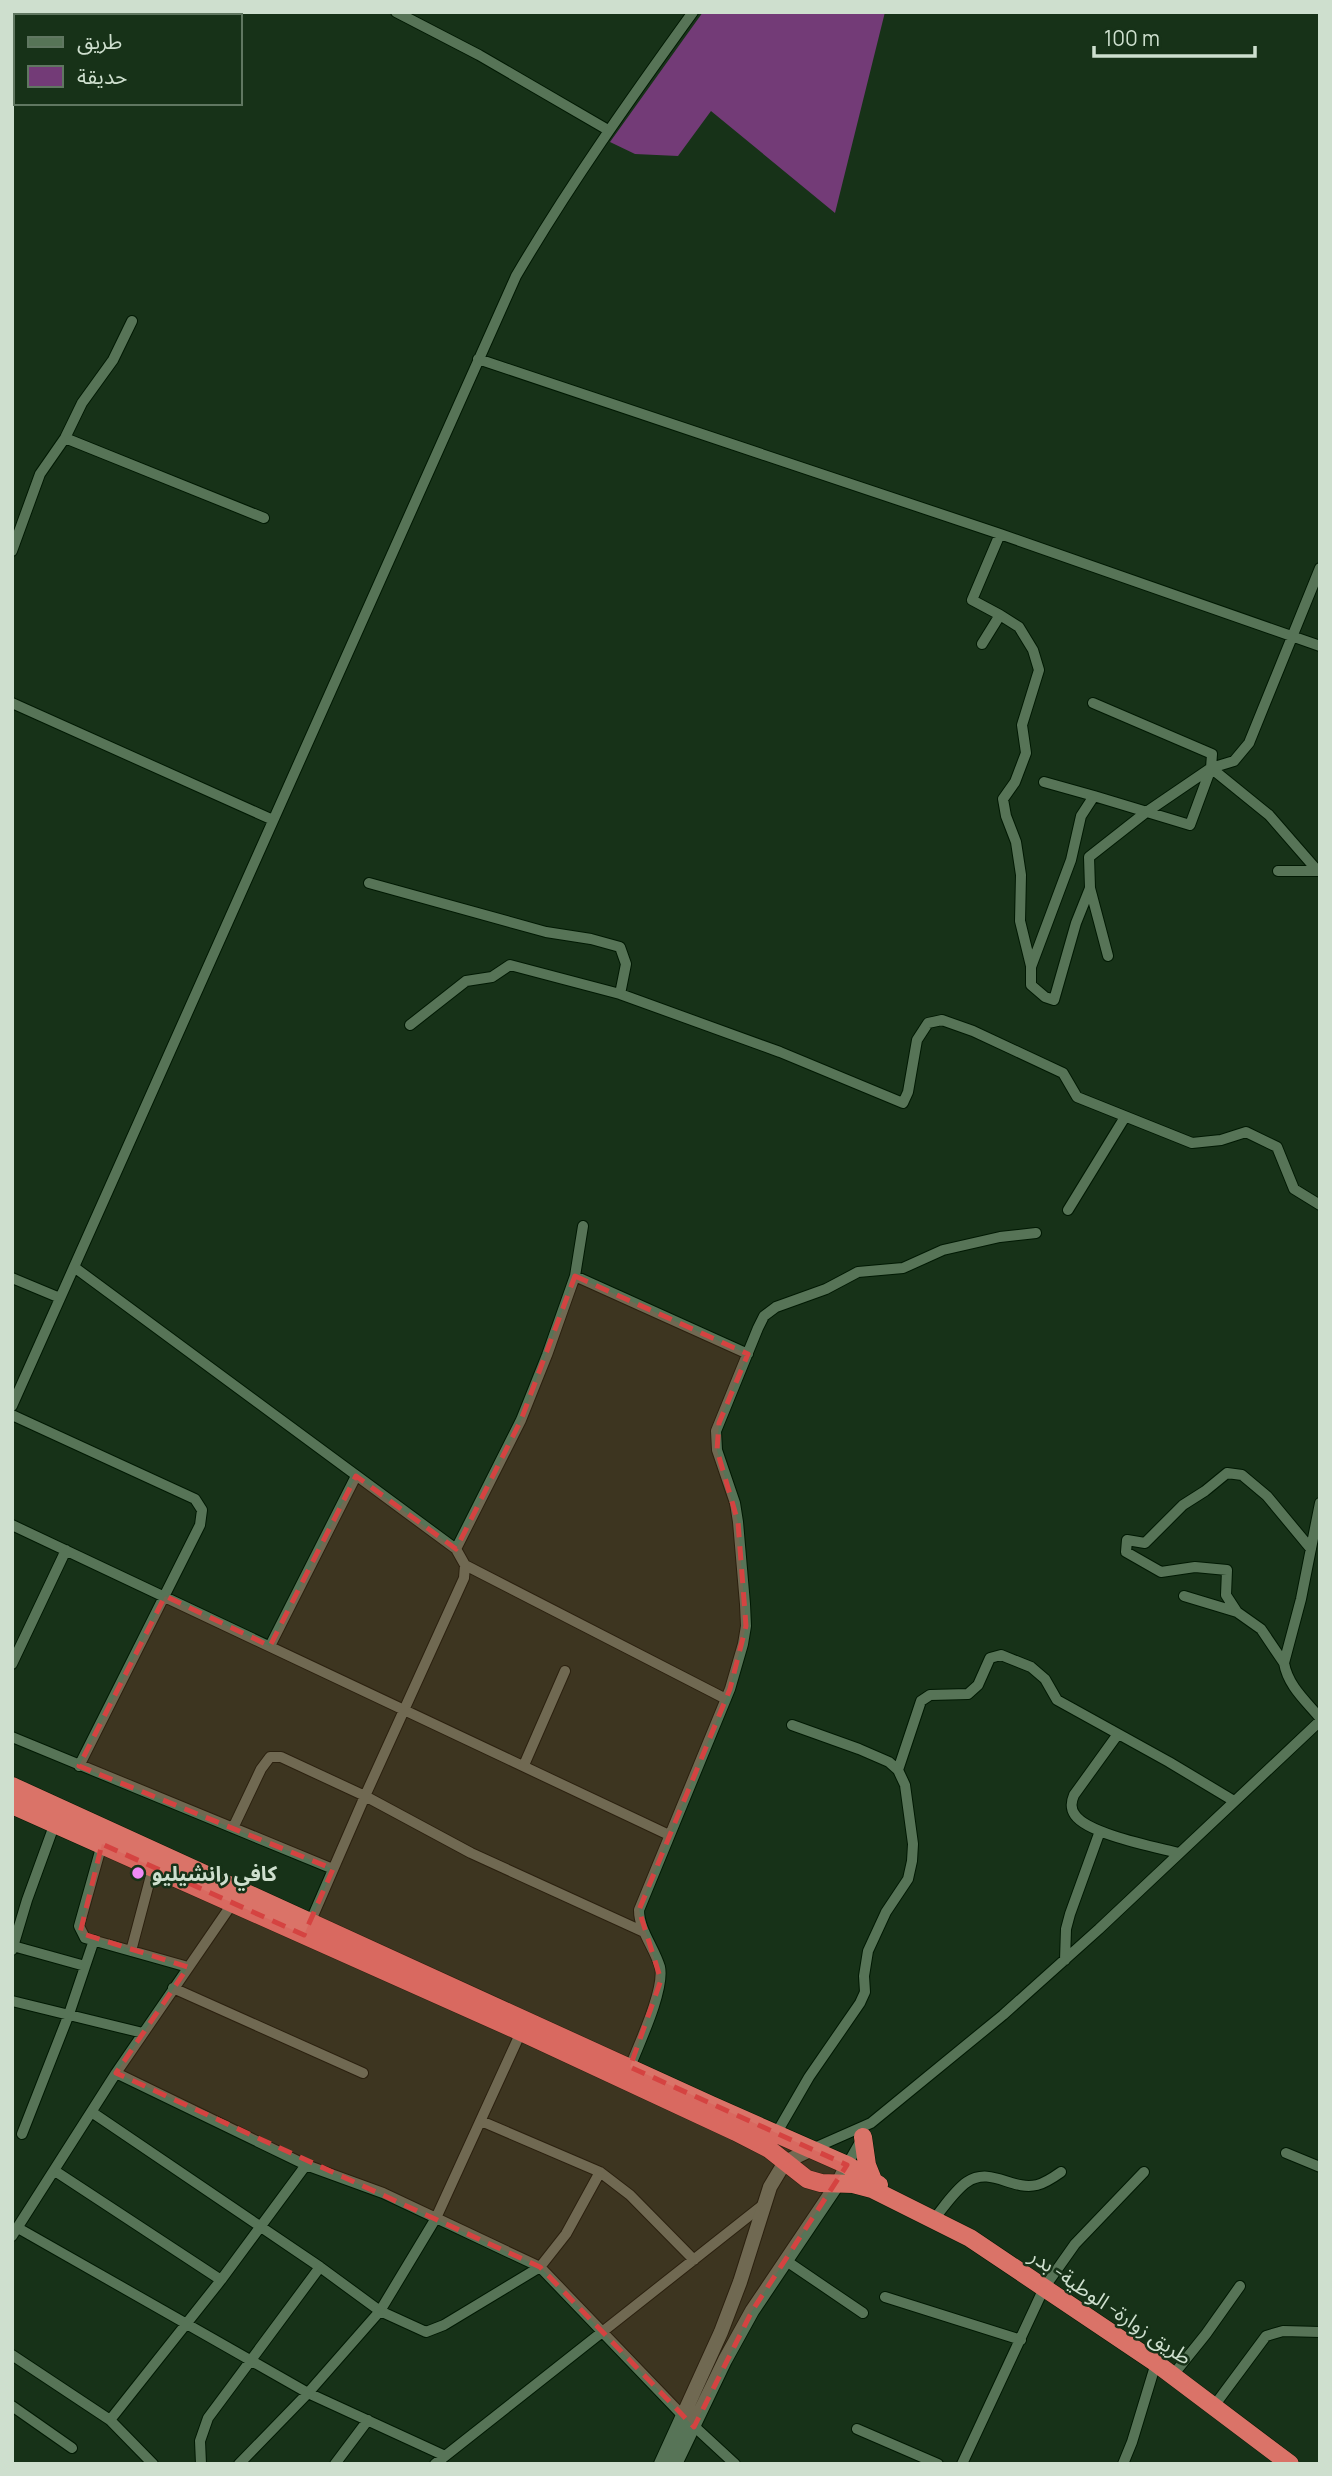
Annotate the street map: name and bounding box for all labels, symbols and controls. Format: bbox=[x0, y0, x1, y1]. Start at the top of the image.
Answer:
legend bbox=[14, 14, 242, 105]
scale bar bbox=[1094, 14, 1255, 58]
text: 100 m bbox=[1104, 24, 1160, 52]
text: طريق bbox=[77, 27, 122, 55]
text: حديقة bbox=[77, 62, 127, 90]
place label: كافي رانشيليو bbox=[152, 1859, 278, 1891]
marker: كافي رانشيليو bbox=[130, 1865, 146, 1881]
street label: طريق زوارة- الوطية- بدر bbox=[1024, 2241, 1198, 2371]

